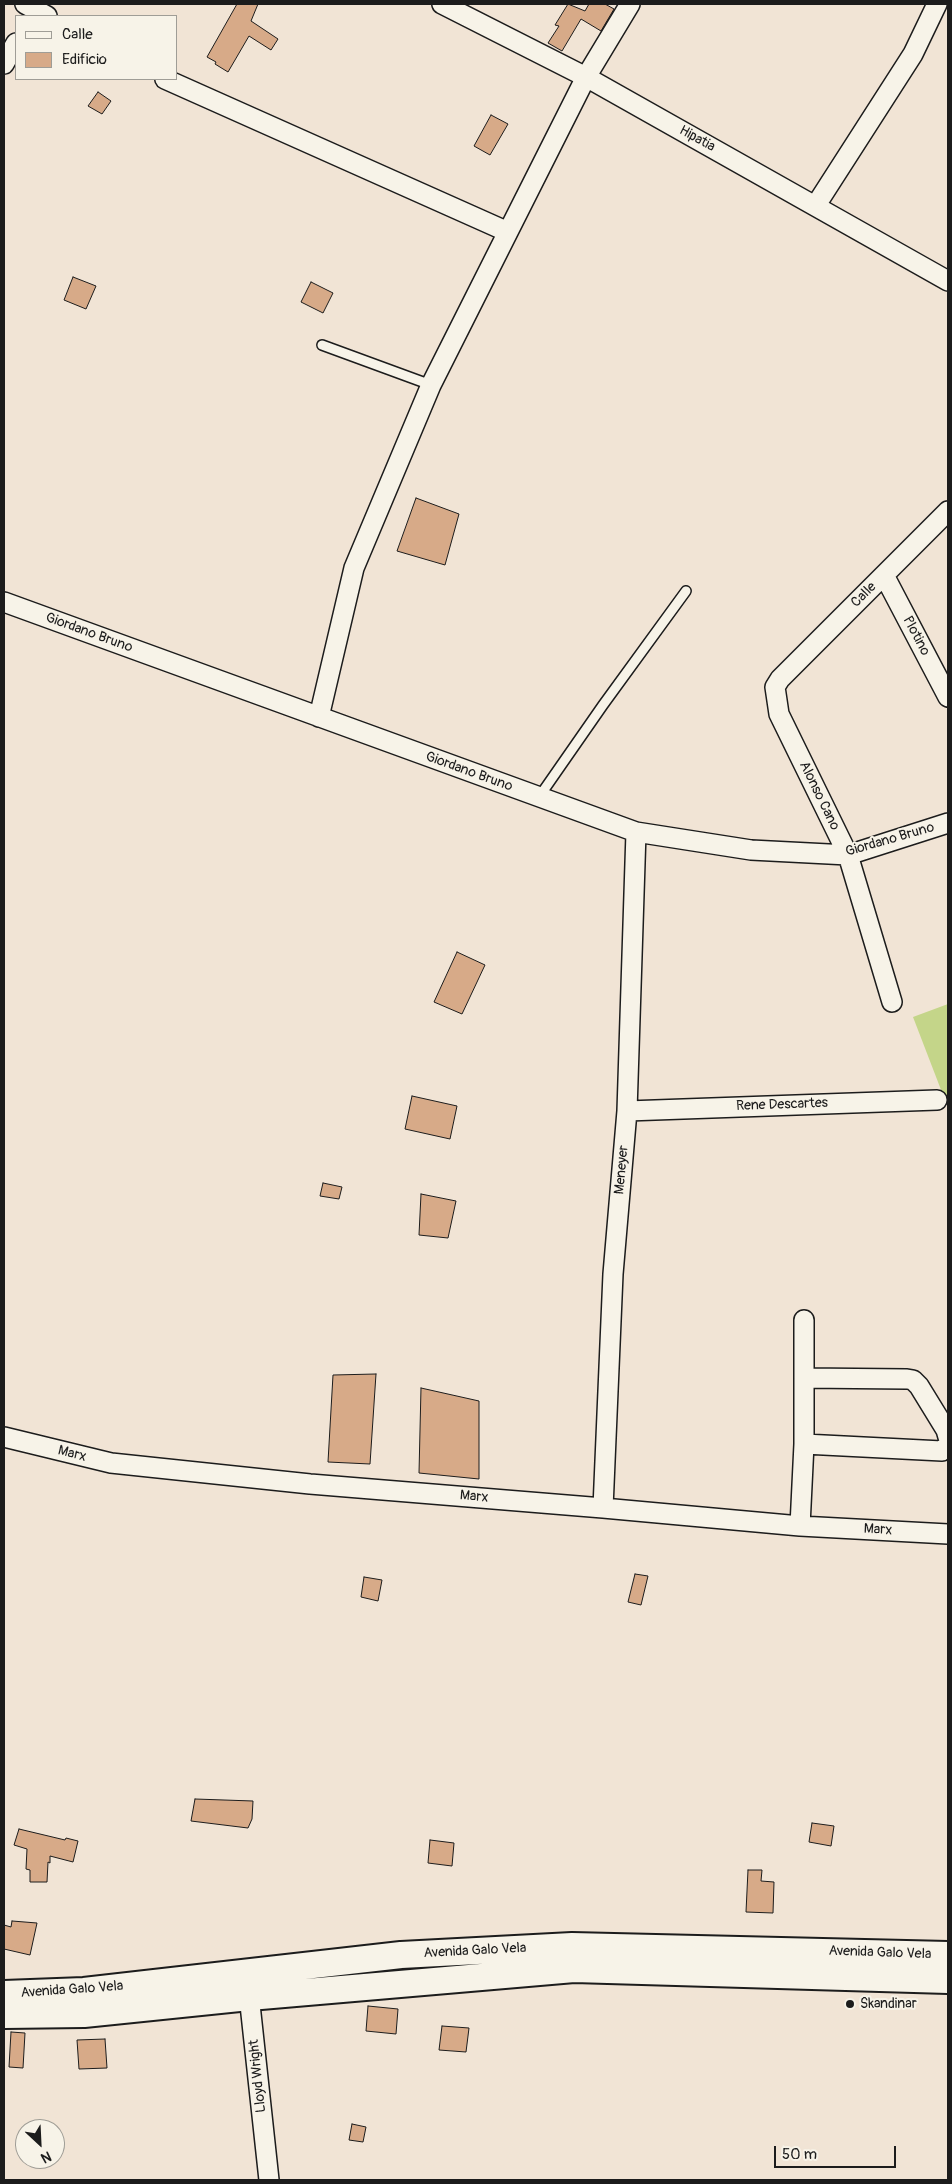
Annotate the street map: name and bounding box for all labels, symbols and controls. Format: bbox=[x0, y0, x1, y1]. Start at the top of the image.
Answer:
legend bbox=[15, 15, 178, 80]
text: Calle bbox=[62, 25, 93, 44]
text: Edificio bbox=[62, 50, 107, 69]
street label: Hipatia bbox=[676, 122, 718, 156]
street label: Calle bbox=[848, 579, 880, 611]
street label: Giordano Bruno bbox=[43, 609, 135, 657]
street label: Plotino bbox=[899, 613, 933, 659]
street label: Giordano Bruno bbox=[423, 748, 515, 796]
street label: Alonso Cano bbox=[795, 759, 843, 833]
street label: Giordano Bruno bbox=[844, 819, 936, 861]
street label: Rene Descartes bbox=[736, 1095, 828, 1115]
street label: Meneyer bbox=[611, 1145, 633, 1195]
street label: Marx bbox=[56, 1442, 88, 1466]
street label: Marx bbox=[459, 1487, 489, 1507]
street label: Marx bbox=[863, 1521, 893, 1539]
street label: Avenida Galo Vela bbox=[423, 1940, 527, 1962]
street label: Avenida Galo Vela bbox=[828, 1943, 932, 1963]
street label: Avenida Galo Vela bbox=[20, 1978, 124, 2002]
place label: Skandinar bbox=[860, 1996, 917, 2012]
marker: Skandinar bbox=[844, 1998, 856, 2010]
street label: Lloyd Wright bbox=[246, 2039, 270, 2113]
north arrow bbox=[15, 2119, 65, 2169]
scale bar bbox=[777, 2136, 900, 2168]
text: 50 m bbox=[782, 2145, 817, 2164]
text: N bbox=[38, 2147, 54, 2167]

